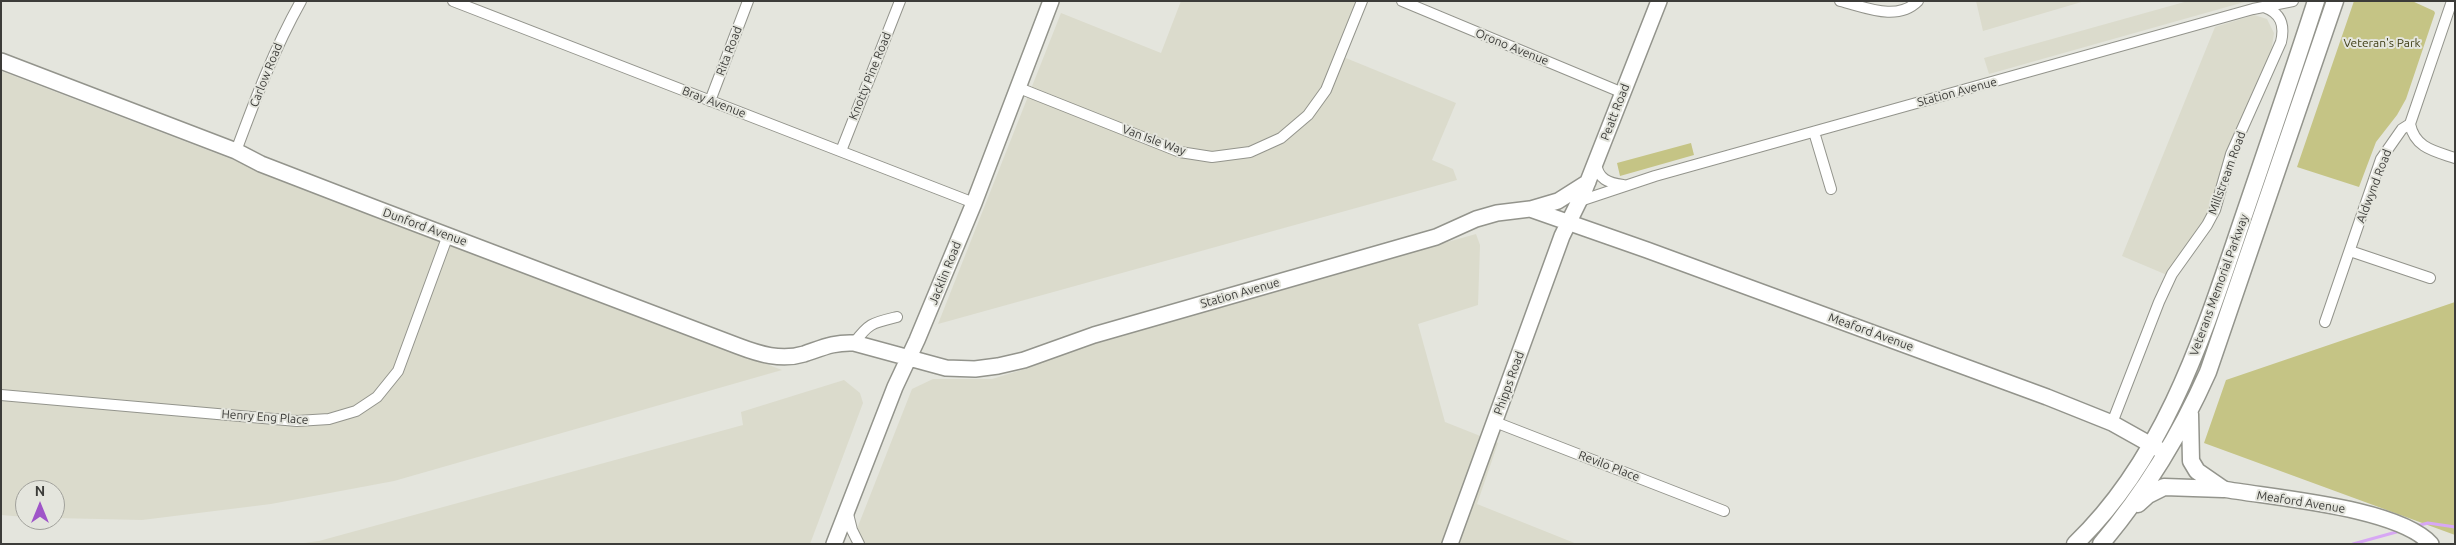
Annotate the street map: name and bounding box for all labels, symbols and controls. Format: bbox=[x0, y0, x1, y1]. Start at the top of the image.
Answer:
street label: Rita Road bbox=[713, 24, 745, 78]
street label: Orono Avenue bbox=[1473, 26, 1551, 68]
street label: Knotty Pine Road bbox=[846, 30, 894, 122]
park label: Veteran's Park bbox=[2343, 36, 2421, 50]
street label: Carlow Road bbox=[247, 41, 285, 109]
street label: Station Avenue bbox=[1916, 74, 1998, 110]
street label: Peatt Road bbox=[1598, 82, 1632, 142]
street label: Bray Avenue bbox=[680, 83, 748, 121]
street label: Van Isle Way bbox=[1120, 122, 1188, 158]
street label: Millstream Road bbox=[2205, 129, 2249, 217]
street label: Aldwynd Road bbox=[2353, 147, 2395, 225]
street label: Dunford Avenue bbox=[381, 205, 469, 249]
street label: Veterans Memorial Parkway bbox=[2187, 212, 2251, 358]
street label: Jacklin Road bbox=[926, 239, 964, 307]
street label: Station Avenue bbox=[1199, 275, 1281, 311]
street label: Meaford Avenue bbox=[1826, 310, 1916, 354]
street label: Phipps Road bbox=[1491, 349, 1527, 417]
street label: Henry Eng Place bbox=[221, 407, 309, 427]
street label: Revilo Place bbox=[1576, 448, 1642, 484]
north arrow bbox=[15, 480, 65, 530]
text: N bbox=[35, 483, 45, 499]
street label: Meaford Avenue bbox=[2256, 488, 2346, 516]

